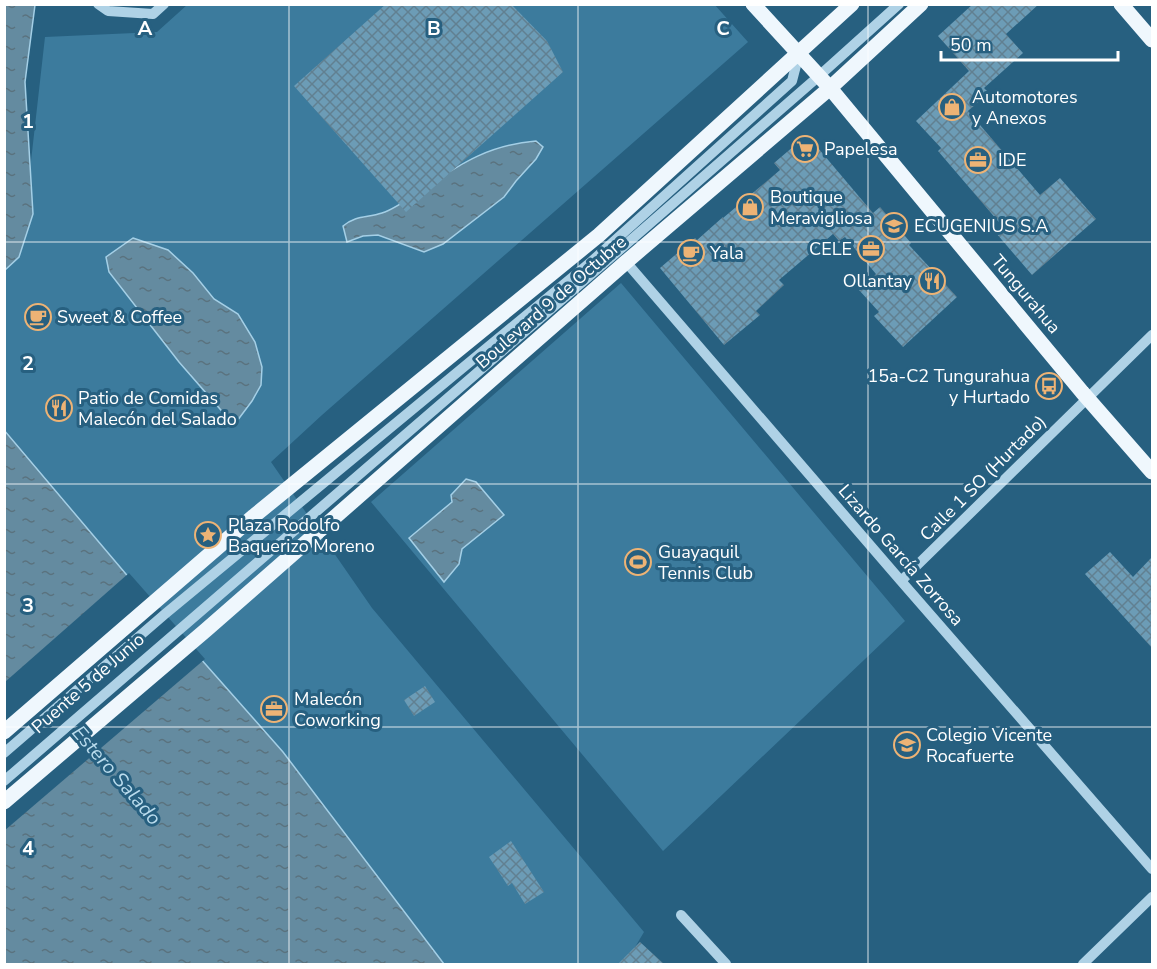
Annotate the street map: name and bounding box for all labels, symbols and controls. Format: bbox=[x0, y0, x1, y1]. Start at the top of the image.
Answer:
text: A bbox=[138, 15, 153, 42]
text: B bbox=[427, 15, 441, 42]
text: C bbox=[716, 15, 730, 42]
scale bar bbox=[941, 24, 1118, 62]
text: 50 m bbox=[950, 33, 992, 57]
place label: Automotores y Anexos bbox=[972, 85, 1078, 130]
shop icon: Automotores y Anexos bbox=[937, 92, 967, 122]
text: 1 bbox=[22, 108, 34, 135]
supermarket icon: Papelesa bbox=[790, 134, 820, 164]
place label: Papelesa bbox=[824, 137, 898, 161]
office icon: IDE bbox=[963, 145, 993, 175]
place label: IDE bbox=[998, 148, 1026, 172]
place label: Boutique Meravigliosa bbox=[770, 185, 872, 230]
shop icon: Boutique Meravigliosa bbox=[735, 192, 765, 222]
school or university icon: ECUGENIUS S.A bbox=[879, 211, 909, 241]
place label: ECUGENIUS S.A bbox=[914, 214, 1048, 238]
street label: Boulevard 9 de Octubre bbox=[471, 230, 631, 374]
office icon: CELE bbox=[856, 234, 886, 264]
place label: CELE bbox=[809, 237, 852, 261]
cafe icon: Yala bbox=[676, 238, 706, 268]
place label: Yala bbox=[709, 241, 744, 265]
street label: Tungurahua bbox=[986, 249, 1066, 339]
restaurant icon: Ollantay bbox=[917, 266, 947, 296]
place label: Ollantay bbox=[843, 269, 913, 293]
cafe icon: Sweet & Coffee bbox=[23, 302, 53, 332]
place label: Sweet & Coffee bbox=[57, 305, 182, 329]
text: 2 bbox=[22, 350, 34, 377]
place label: 15a-C2 Tungurahua y Hurtado bbox=[867, 364, 1030, 409]
bus stop icon: 15a-C2 Tungurahua y Hurtado bbox=[1034, 371, 1064, 401]
place label: Patio de Comidas Malecón del Salado bbox=[78, 386, 237, 431]
restaurant icon: Patio de Comidas Malecón del Salado bbox=[44, 393, 74, 423]
street label: Calle 1 SO (Hurtado) bbox=[915, 410, 1051, 546]
street label: Lizardo García Zorrosa bbox=[833, 479, 969, 631]
place label: Plaza Rodolfo Baquerizo Moreno bbox=[228, 513, 375, 558]
place icon: Plaza Rodolfo Baquerizo Moreno bbox=[193, 520, 223, 550]
place label: Guayaquil Tennis Club bbox=[658, 540, 753, 585]
sports icon: Guayaquil Tennis Club bbox=[623, 547, 653, 577]
text: 3 bbox=[22, 592, 34, 619]
street label: Puente 5 de Junio bbox=[27, 627, 149, 739]
place label: Malecón Coworking bbox=[294, 687, 381, 732]
office icon: Malecón Coworking bbox=[259, 694, 289, 724]
water label: Estero Salado bbox=[66, 720, 168, 831]
place label: Colegio Vicente Rocafuerte bbox=[926, 723, 1052, 768]
school or university icon: Colegio Vicente Rocafuerte bbox=[892, 730, 922, 760]
text: 4 bbox=[22, 835, 34, 862]

